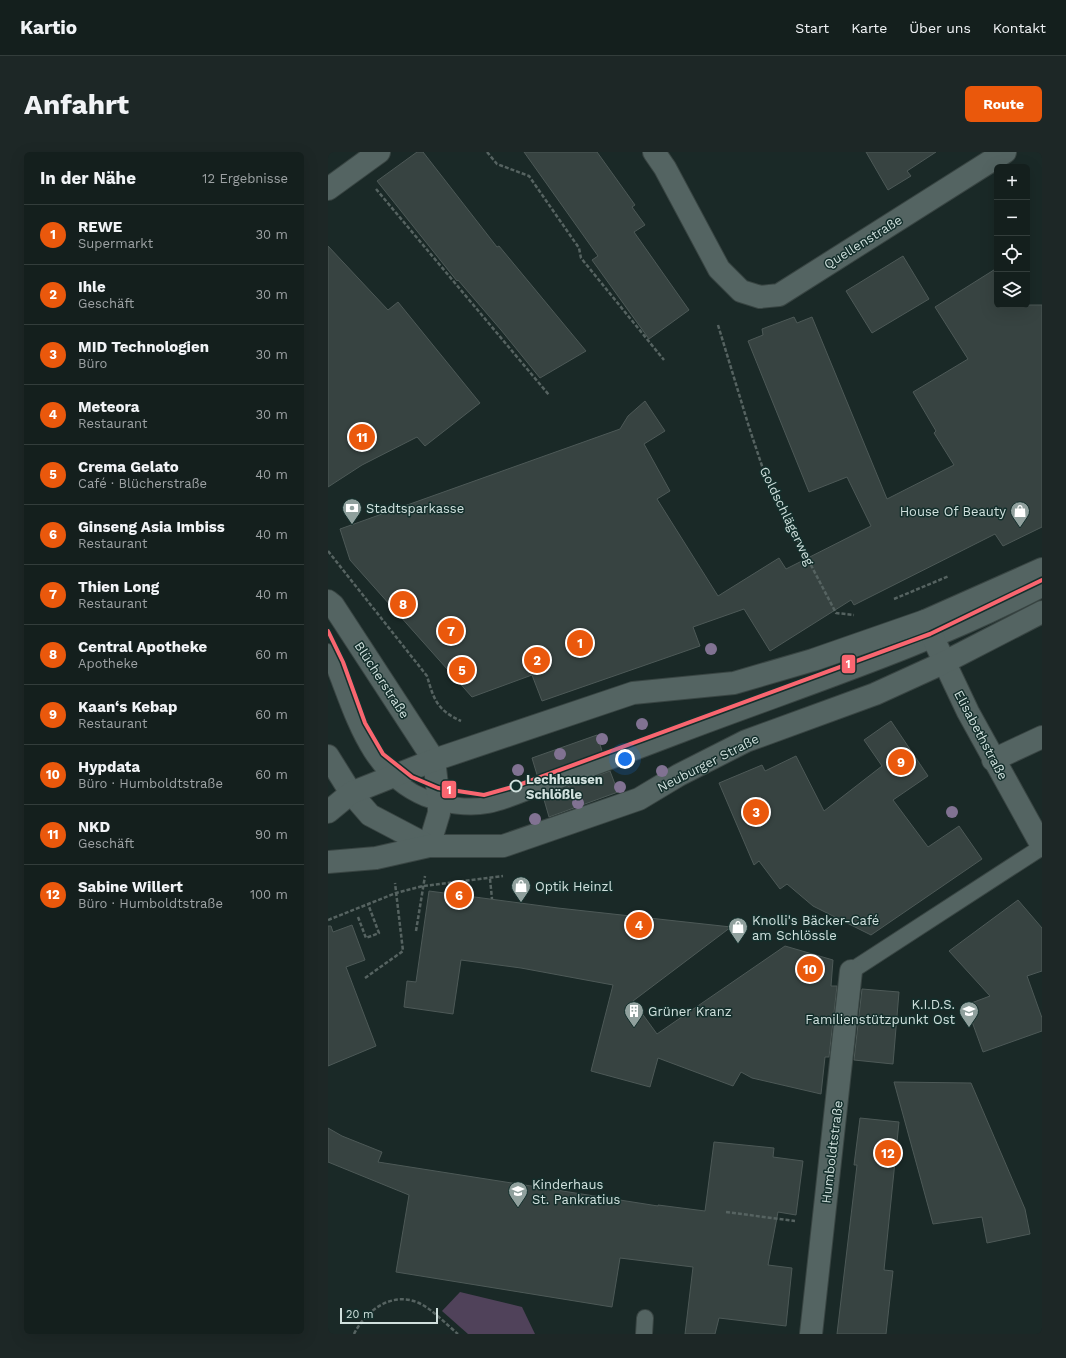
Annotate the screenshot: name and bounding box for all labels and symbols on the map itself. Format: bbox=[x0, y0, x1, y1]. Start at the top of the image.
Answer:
street label: Quellenstraße bbox=[821, 212, 905, 272]
pin: 11 bbox=[349, 422, 375, 452]
street label: Goldschlägerweg bbox=[757, 464, 817, 568]
bank icon: Stadtsparkasse bbox=[341, 497, 363, 525]
shop icon: House Of Beauty bbox=[1009, 500, 1031, 528]
place label: Stadtsparkasse bbox=[366, 501, 464, 516]
place label: House Of Beauty bbox=[900, 504, 1006, 519]
pin: 8 bbox=[390, 589, 416, 619]
pin: 7 bbox=[438, 616, 464, 646]
pin: 1 bbox=[567, 628, 593, 658]
street label: Blücherstraße bbox=[352, 639, 412, 721]
pin: 2 bbox=[524, 645, 550, 675]
line badge: 1 bbox=[841, 654, 856, 674]
pin: 5 bbox=[449, 655, 475, 685]
text: 1 bbox=[846, 658, 850, 671]
street label: Elisabethstraße bbox=[951, 688, 1011, 782]
street label: Neuburger Straße bbox=[655, 731, 761, 795]
pin: 9 bbox=[888, 747, 914, 777]
your location bbox=[615, 749, 635, 769]
place label: Lechhausen Schlößle bbox=[526, 772, 603, 802]
marker: Lechhausen Schlößle bbox=[509, 779, 523, 793]
line badge: 1 bbox=[441, 780, 457, 799]
text: 1 bbox=[447, 784, 451, 797]
pin: 3 bbox=[743, 797, 769, 827]
shop icon: Optik Heinzl bbox=[510, 875, 532, 903]
place label: Optik Heinzl bbox=[535, 879, 613, 894]
pin: 6 bbox=[446, 880, 472, 910]
pin: 4 bbox=[626, 910, 652, 940]
place label: Knolli's Bäcker-Café am Schlössle bbox=[752, 913, 879, 943]
shop icon: Knolli's Bäcker-Café am Schlössle bbox=[727, 916, 749, 944]
pin: 10 bbox=[797, 954, 823, 984]
place label: K.I.D.S. Familienstützpunkt Ost bbox=[805, 997, 956, 1027]
building icon: Grüner Kranz bbox=[623, 1000, 645, 1028]
school or university icon: K.I.D.S. Familienstützpunkt Ost bbox=[958, 1000, 980, 1028]
place label: Grüner Kranz bbox=[648, 1004, 732, 1019]
street label: Humboldtstraße bbox=[818, 1100, 846, 1204]
pin: 12 bbox=[875, 1138, 901, 1168]
place label: Kinderhaus St. Pankratius bbox=[532, 1177, 621, 1207]
school or university icon: Kinderhaus St. Pankratius bbox=[507, 1180, 529, 1208]
scale bar bbox=[340, 1306, 438, 1325]

